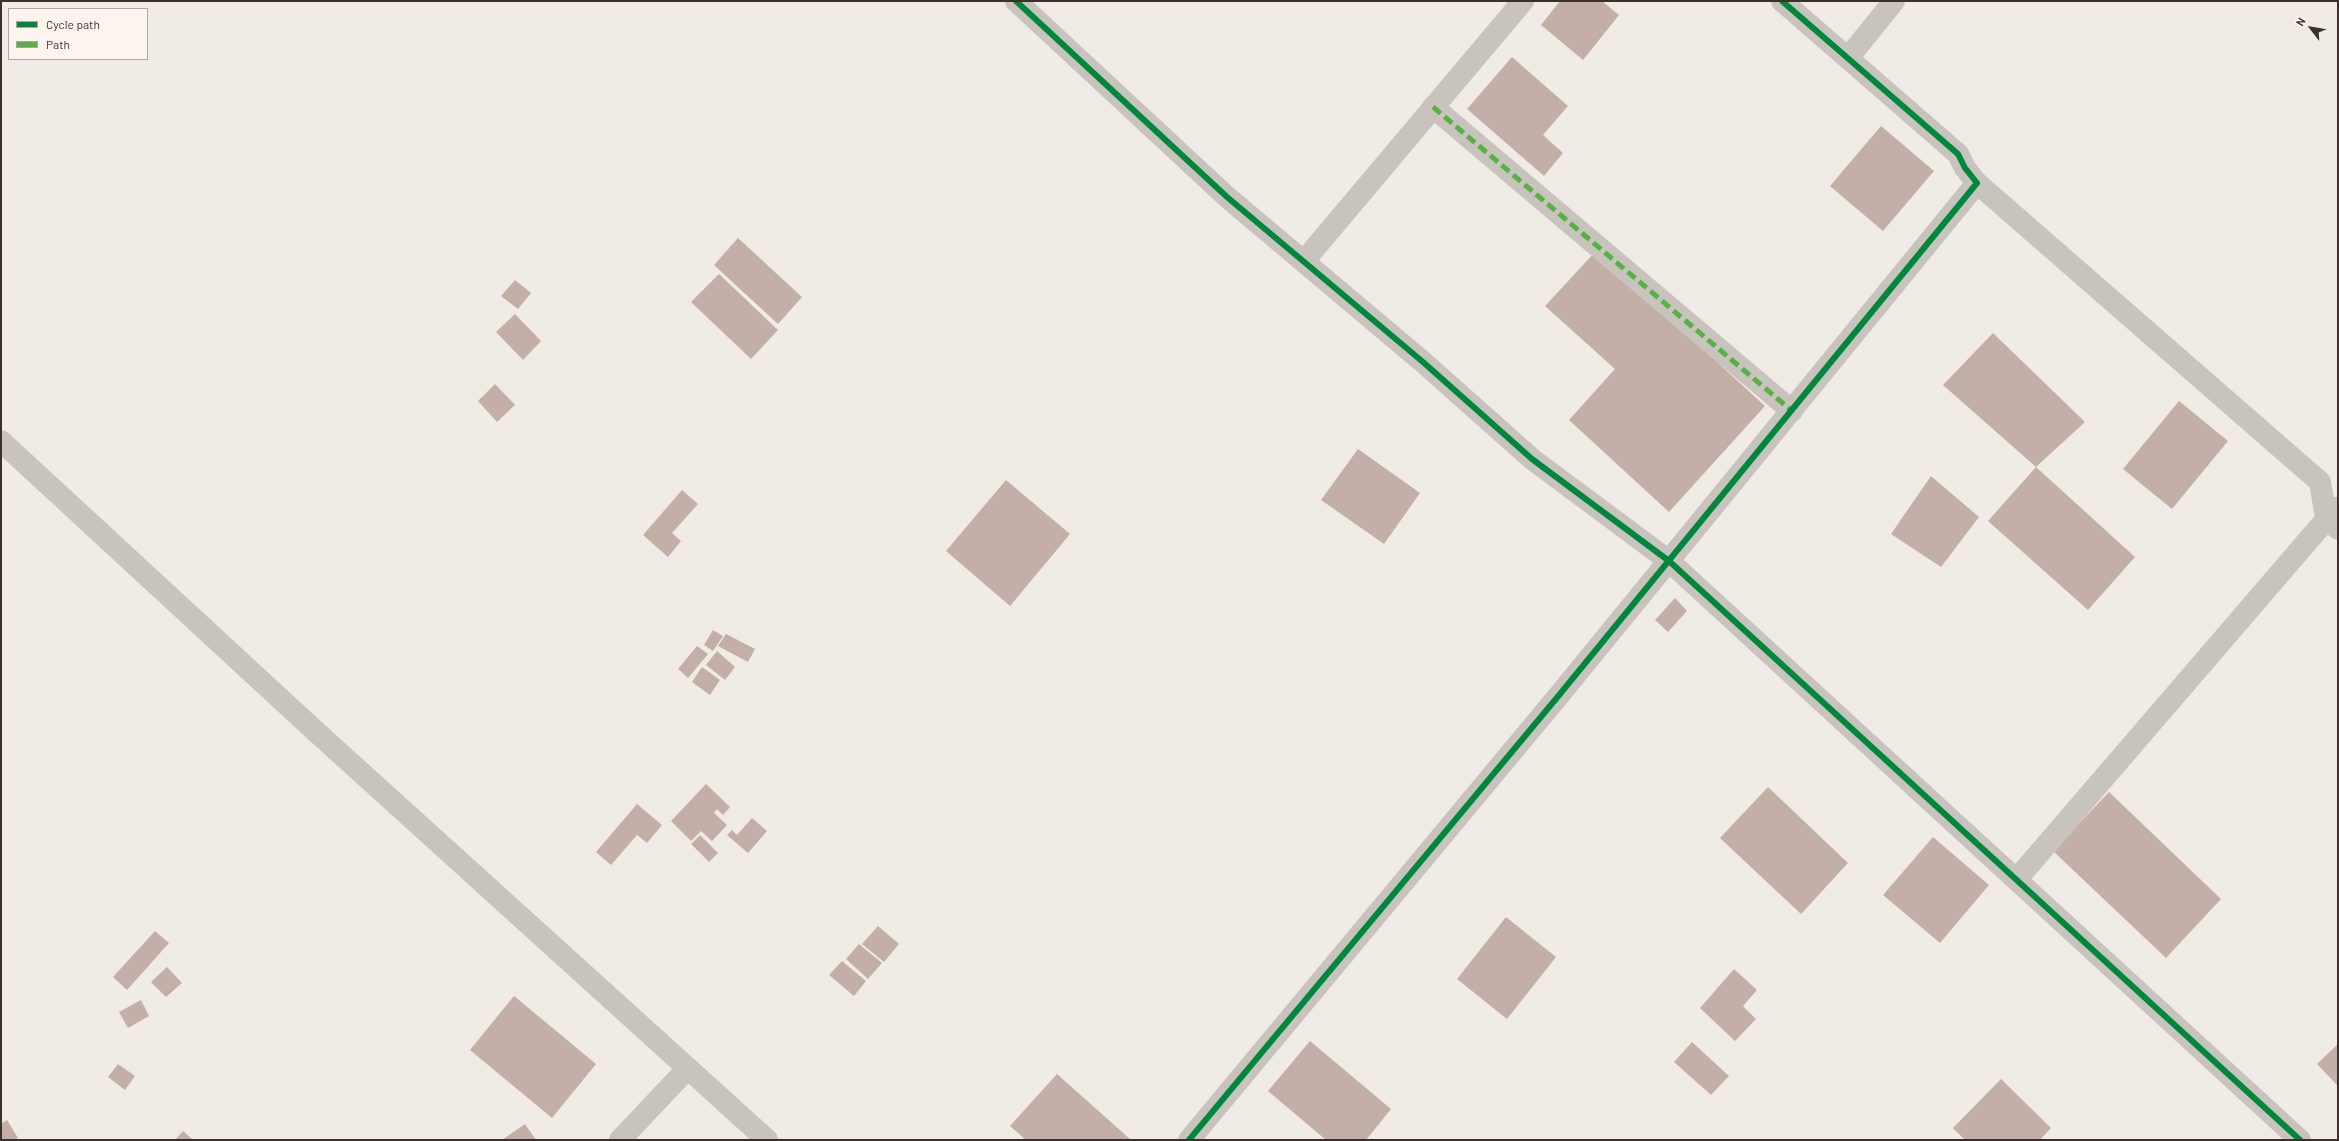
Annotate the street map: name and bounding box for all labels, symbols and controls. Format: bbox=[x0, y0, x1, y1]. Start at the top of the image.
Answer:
legend bbox=[8, 8, 148, 60]
north arrow bbox=[2291, 8, 2331, 48]
text: N bbox=[2293, 15, 2308, 28]
text: Cycle path bbox=[46, 17, 100, 31]
text: Path bbox=[46, 37, 70, 51]

